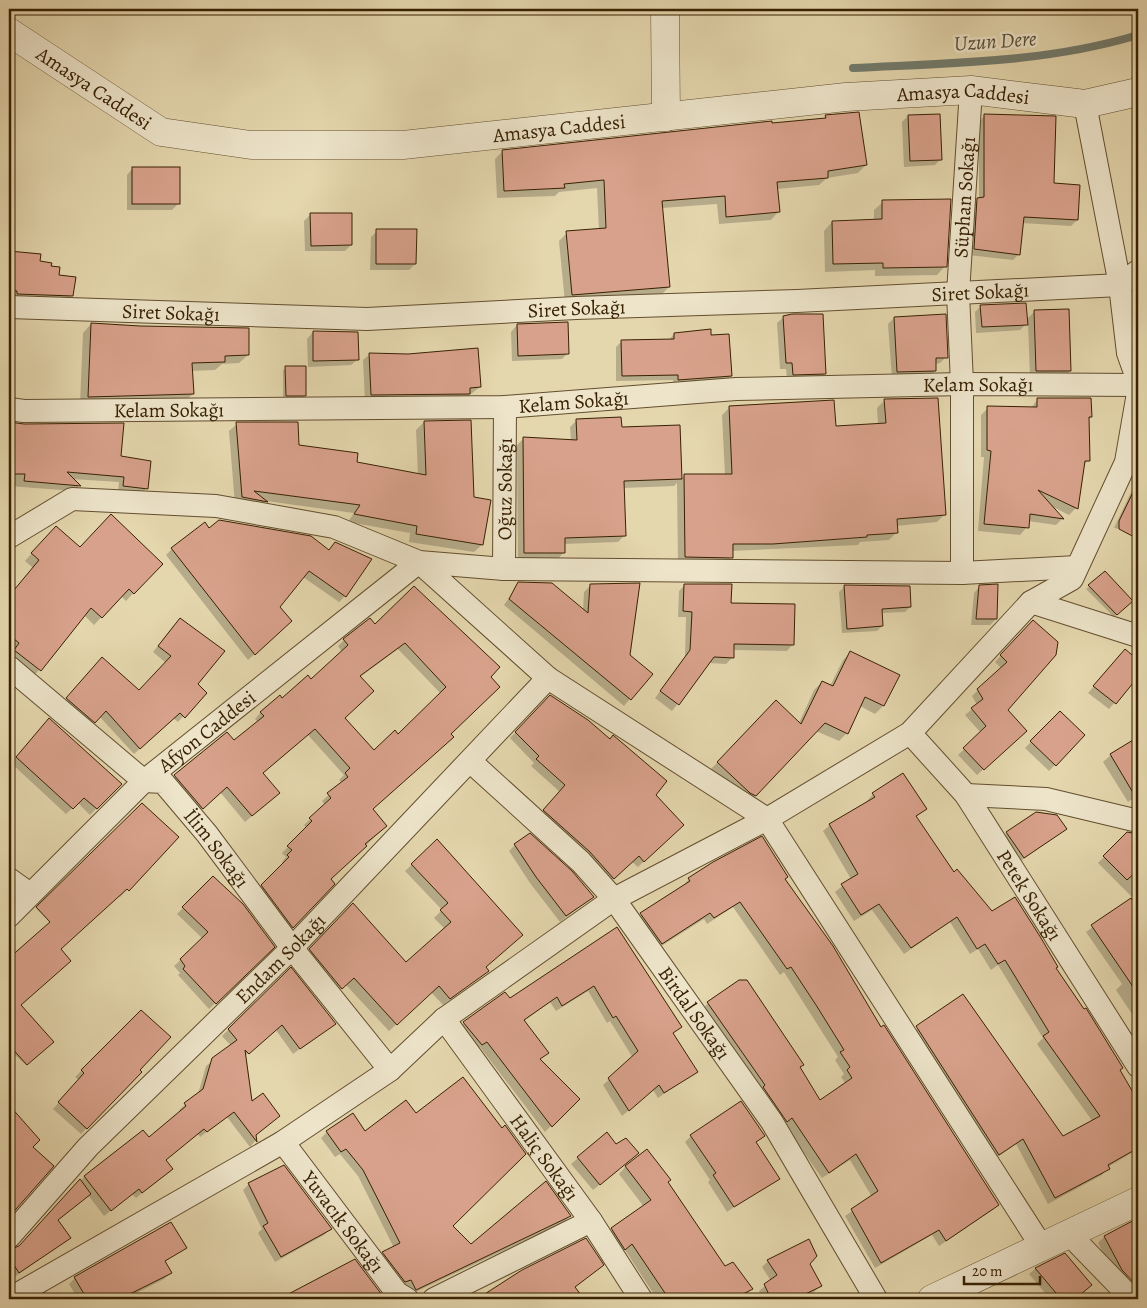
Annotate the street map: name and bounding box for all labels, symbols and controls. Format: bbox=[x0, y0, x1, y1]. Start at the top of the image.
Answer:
water label: Uzun Dere bbox=[953, 24, 1038, 58]
street label: Amasya Caddesi bbox=[30, 40, 157, 136]
street label: Amasya Caddesi bbox=[895, 77, 1031, 111]
street label: Amasya Caddesi bbox=[491, 108, 627, 149]
street label: Süphan Sokağı bbox=[947, 136, 982, 259]
street label: Siret Sokağı bbox=[931, 277, 1030, 308]
street label: Siret Sokağı bbox=[527, 293, 626, 325]
street label: Siret Sokağı bbox=[122, 298, 220, 328]
street label: Kelam Sokağı bbox=[923, 371, 1033, 399]
street label: Kelam Sokağı bbox=[518, 384, 630, 420]
street label: Kelam Sokağı bbox=[114, 396, 224, 424]
street label: Oğuz Sokağı bbox=[491, 438, 519, 540]
street label: Afyon Caddesi bbox=[152, 684, 261, 779]
street label: İlim Sokağı bbox=[177, 803, 256, 893]
street label: Petek Sokağı bbox=[990, 844, 1068, 946]
street label: Endam Sokağı bbox=[230, 908, 332, 1010]
street label: Birdal Sokağı bbox=[652, 961, 737, 1065]
street label: Haliç Sokağı bbox=[503, 1108, 585, 1207]
street label: Yuvacık Sokağı bbox=[295, 1165, 390, 1279]
scale bar bbox=[964, 1253, 1041, 1285]
text: 20 m bbox=[972, 1261, 1003, 1281]

